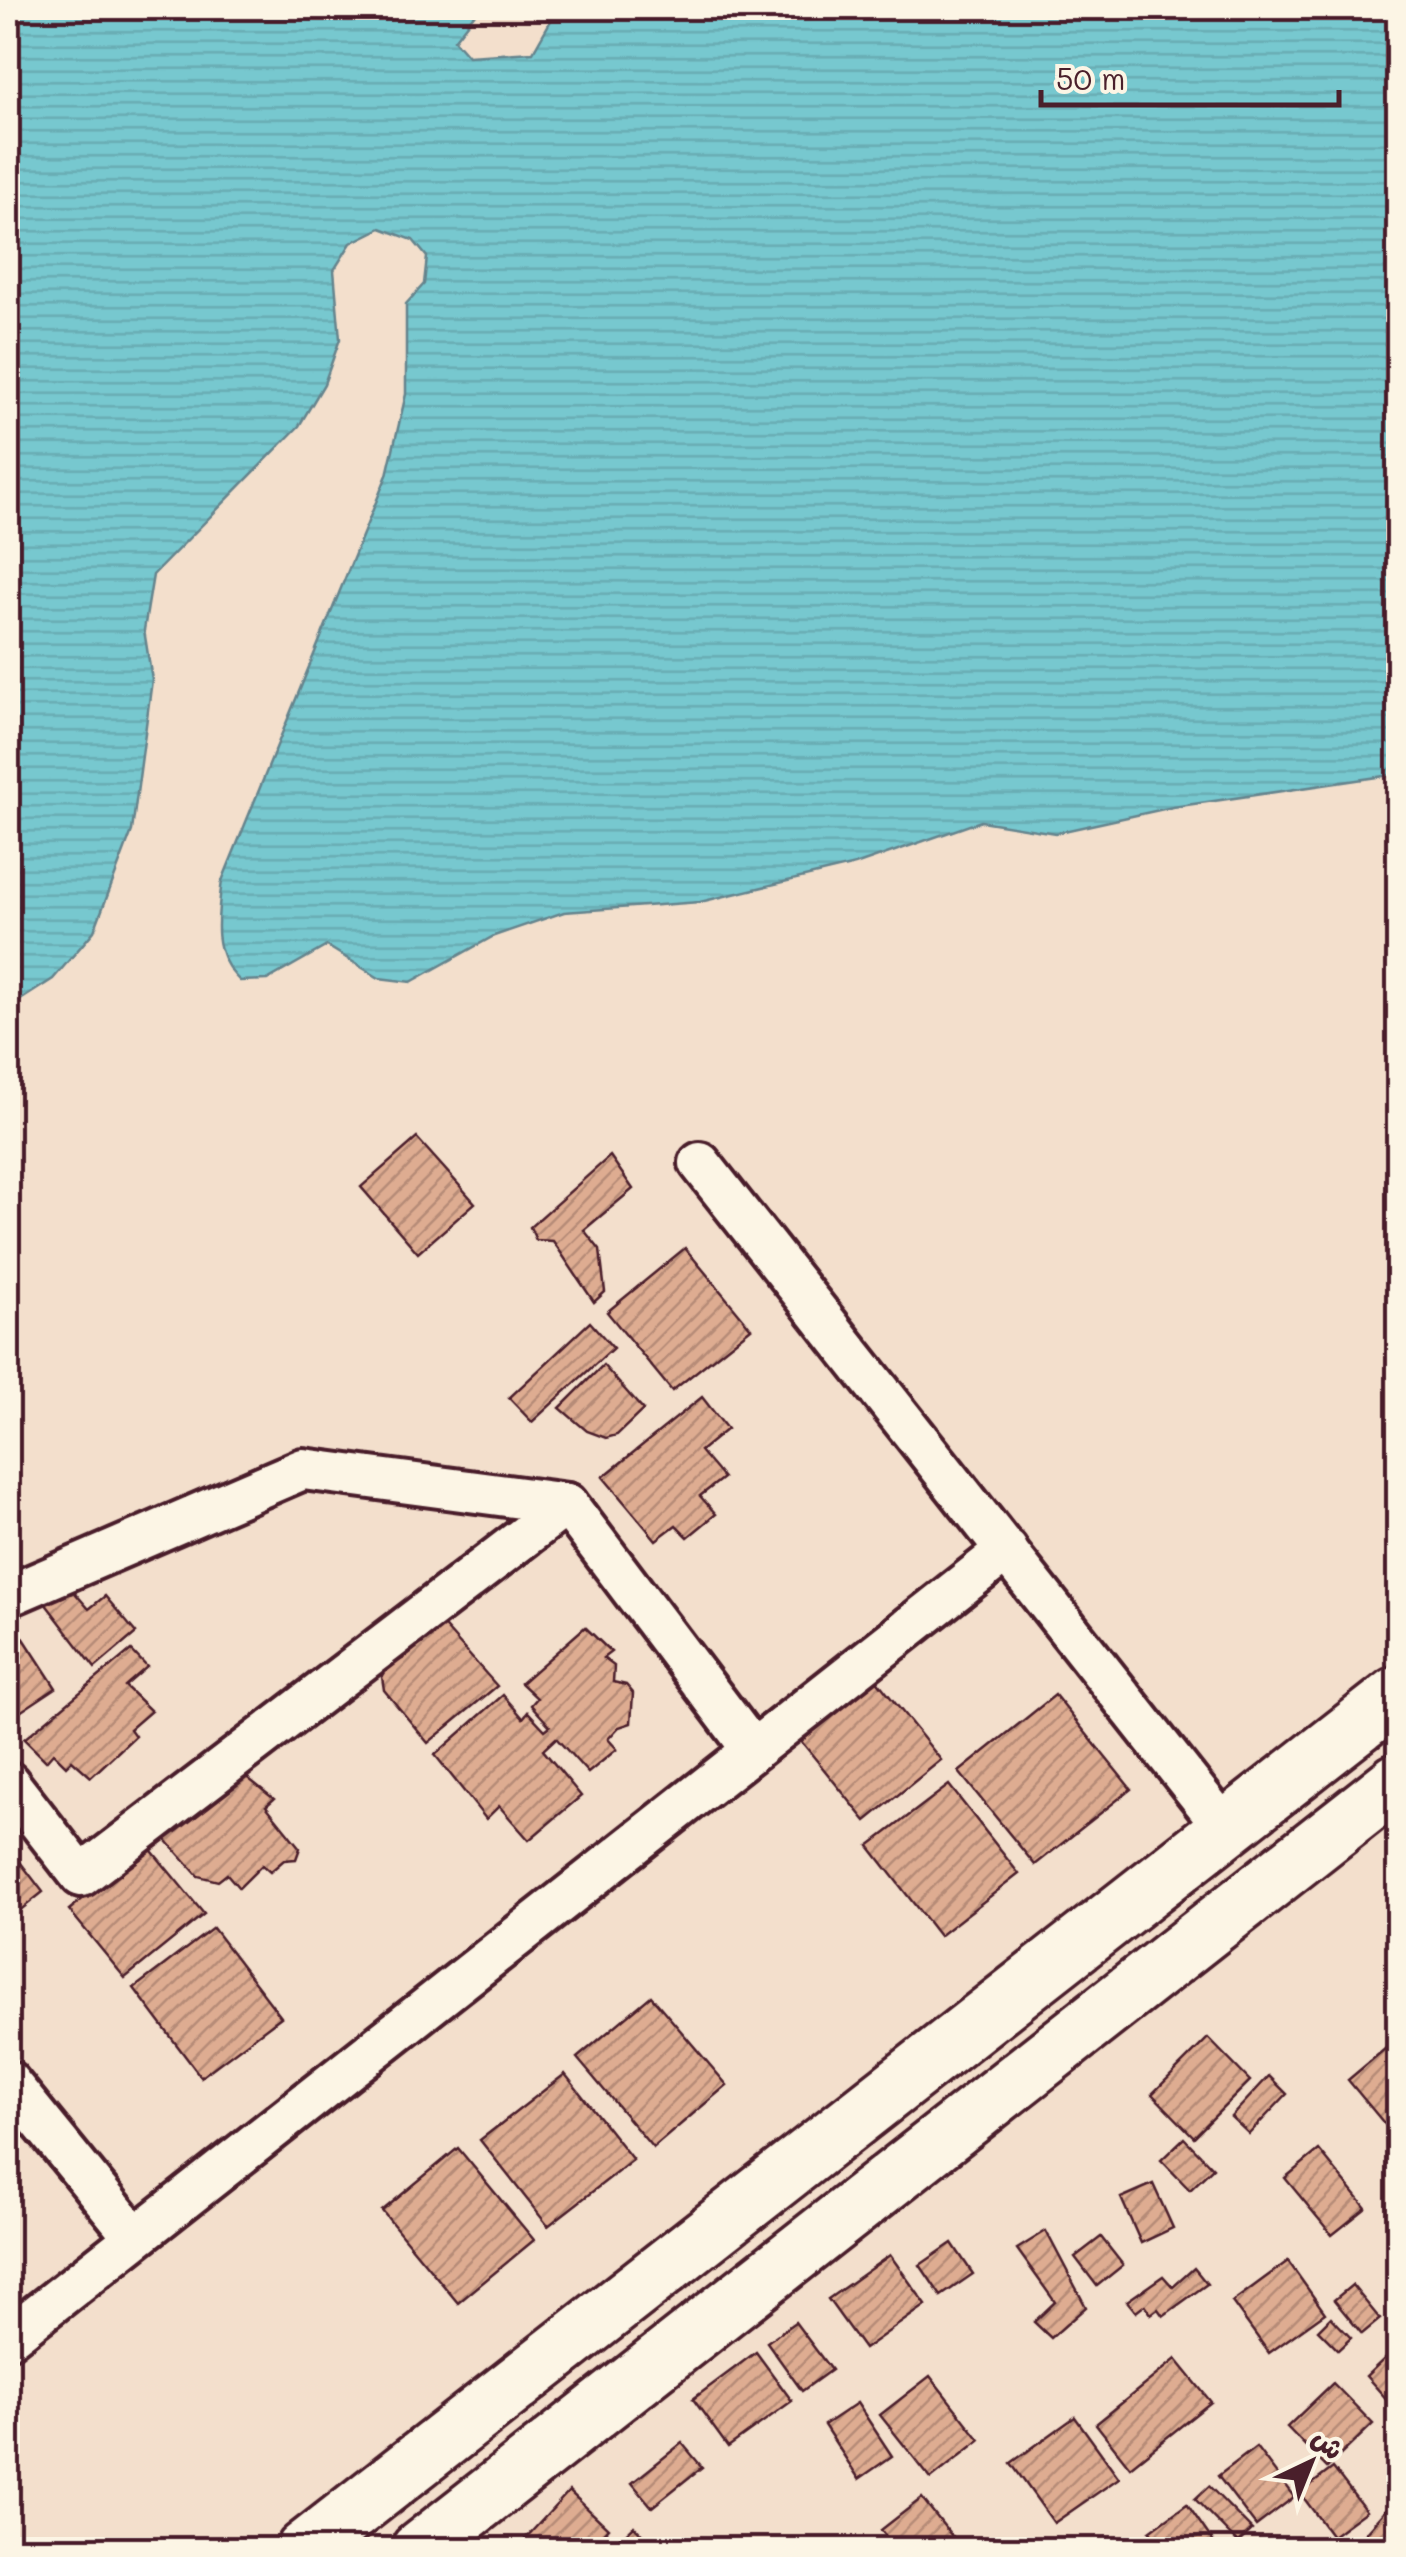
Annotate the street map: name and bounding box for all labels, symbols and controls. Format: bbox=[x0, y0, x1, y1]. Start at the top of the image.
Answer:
scale bar bbox=[1041, 45, 1338, 107]
text: 50 m bbox=[1056, 58, 1126, 98]
north arrow bbox=[1261, 2412, 1361, 2512]
text: ش bbox=[1305, 2419, 1352, 2467]

